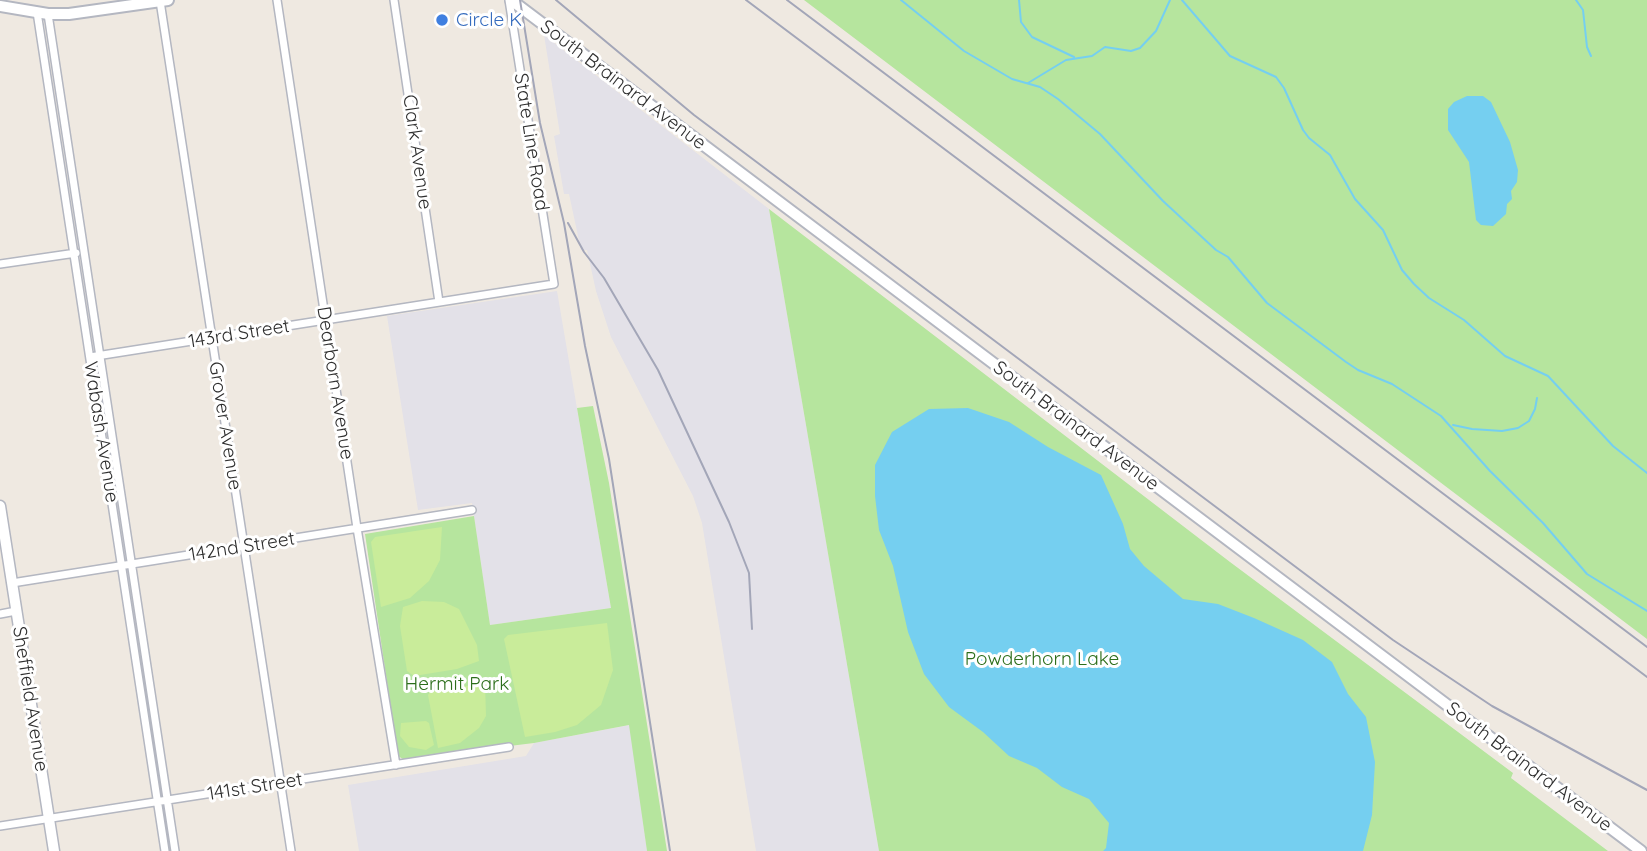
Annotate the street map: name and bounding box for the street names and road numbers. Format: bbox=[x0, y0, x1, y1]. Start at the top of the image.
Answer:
street label: South Brainard Avenue bbox=[536, 15, 710, 155]
street label: State Line Road bbox=[509, 72, 553, 212]
street label: Clark Avenue bbox=[398, 93, 436, 211]
street label: Dearborn Avenue bbox=[312, 305, 358, 461]
street label: 143rd Street bbox=[187, 315, 291, 353]
street label: South Brainard Avenue bbox=[989, 356, 1163, 496]
street label: Wabash Avenue bbox=[79, 360, 123, 504]
street label: Grover Avenue bbox=[204, 360, 246, 492]
street label: 142nd Street bbox=[187, 527, 297, 567]
street label: Sheffield Avenue bbox=[7, 625, 53, 773]
street label: South Brainard Avenue bbox=[1442, 697, 1616, 837]
street label: 141st Street bbox=[206, 768, 304, 806]

